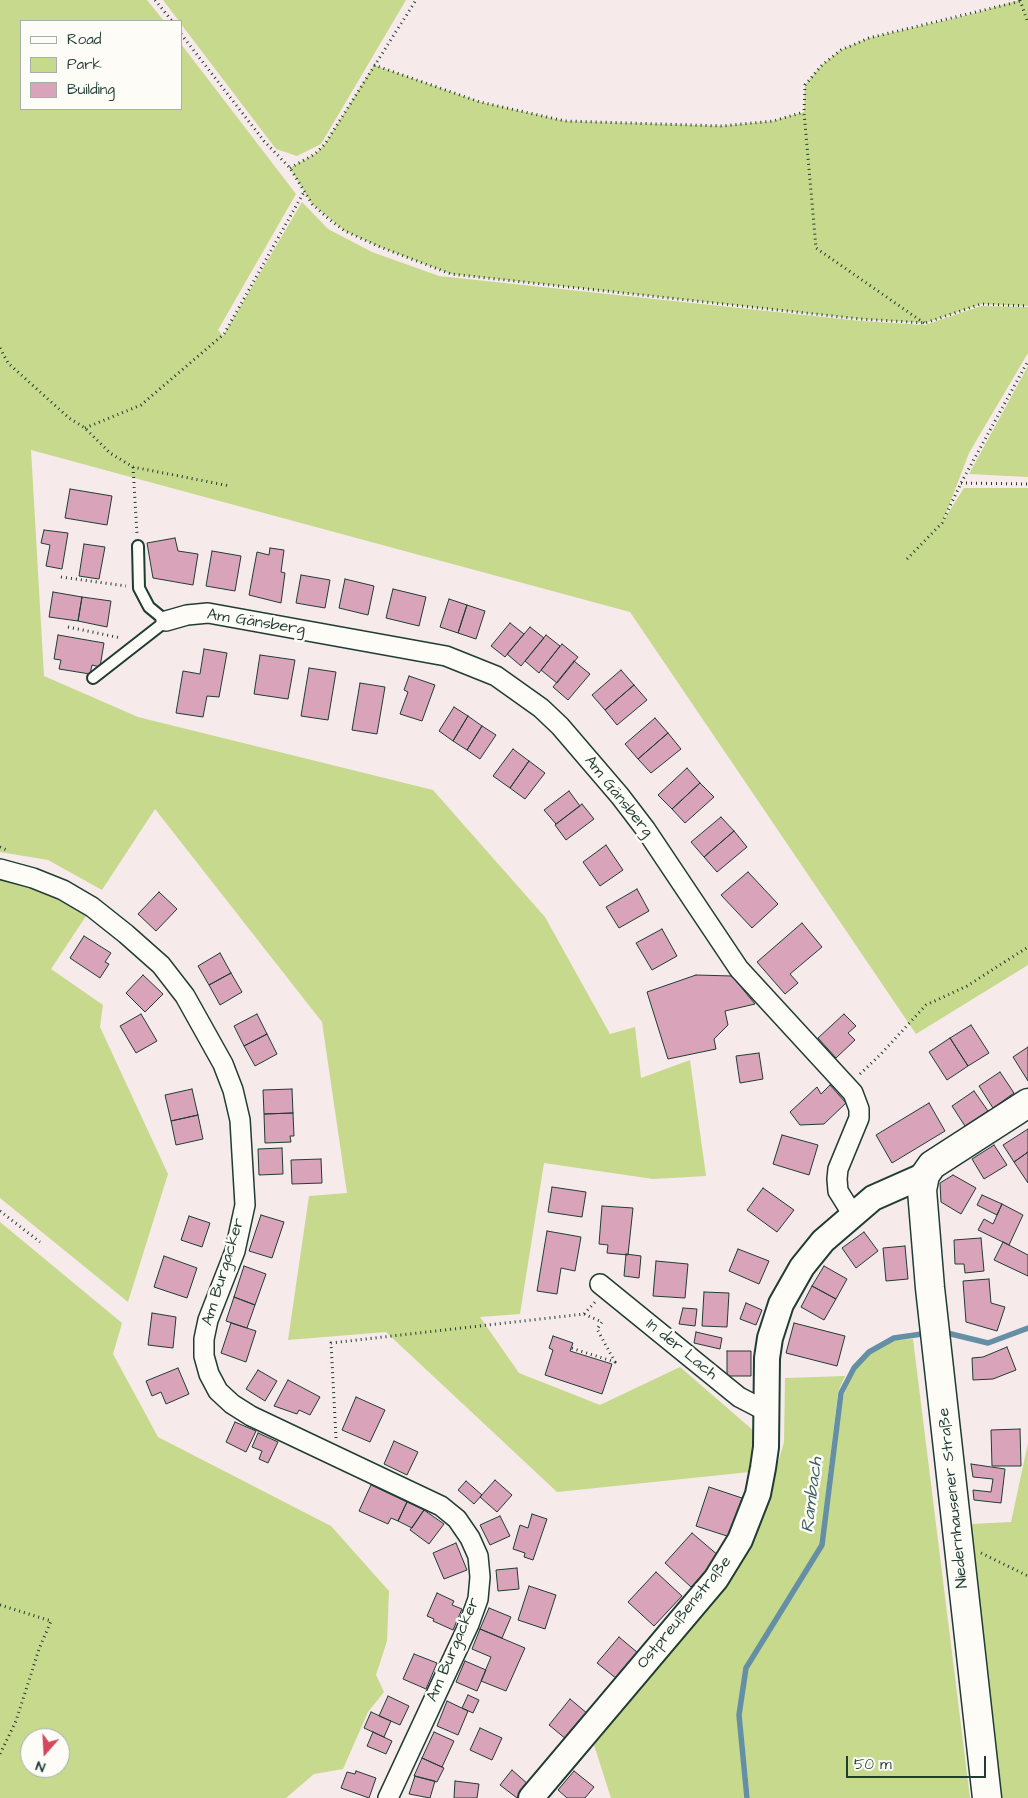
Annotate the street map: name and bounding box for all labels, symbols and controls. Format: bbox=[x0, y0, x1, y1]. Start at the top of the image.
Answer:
legend bbox=[20, 20, 182, 110]
text: Road bbox=[67, 29, 101, 50]
text: Park bbox=[67, 54, 102, 75]
text: Building bbox=[67, 79, 115, 100]
street label: Am Gänsberg bbox=[206, 606, 306, 640]
street label: Am Gänsberg bbox=[579, 752, 657, 842]
street label: Am Burgacker bbox=[199, 1216, 249, 1328]
street label: In der Lach bbox=[641, 1315, 721, 1385]
street label: Niedernhausener Straße bbox=[935, 1407, 973, 1589]
water label: Rambach bbox=[798, 1456, 828, 1534]
street label: Ostpreußenstraße bbox=[634, 1553, 736, 1673]
street label: Am Burgacker bbox=[423, 1595, 485, 1705]
north arrow bbox=[20, 1728, 70, 1778]
scale bar bbox=[848, 1746, 988, 1778]
text: 50 m bbox=[854, 1754, 892, 1775]
text: N bbox=[33, 1755, 48, 1777]

